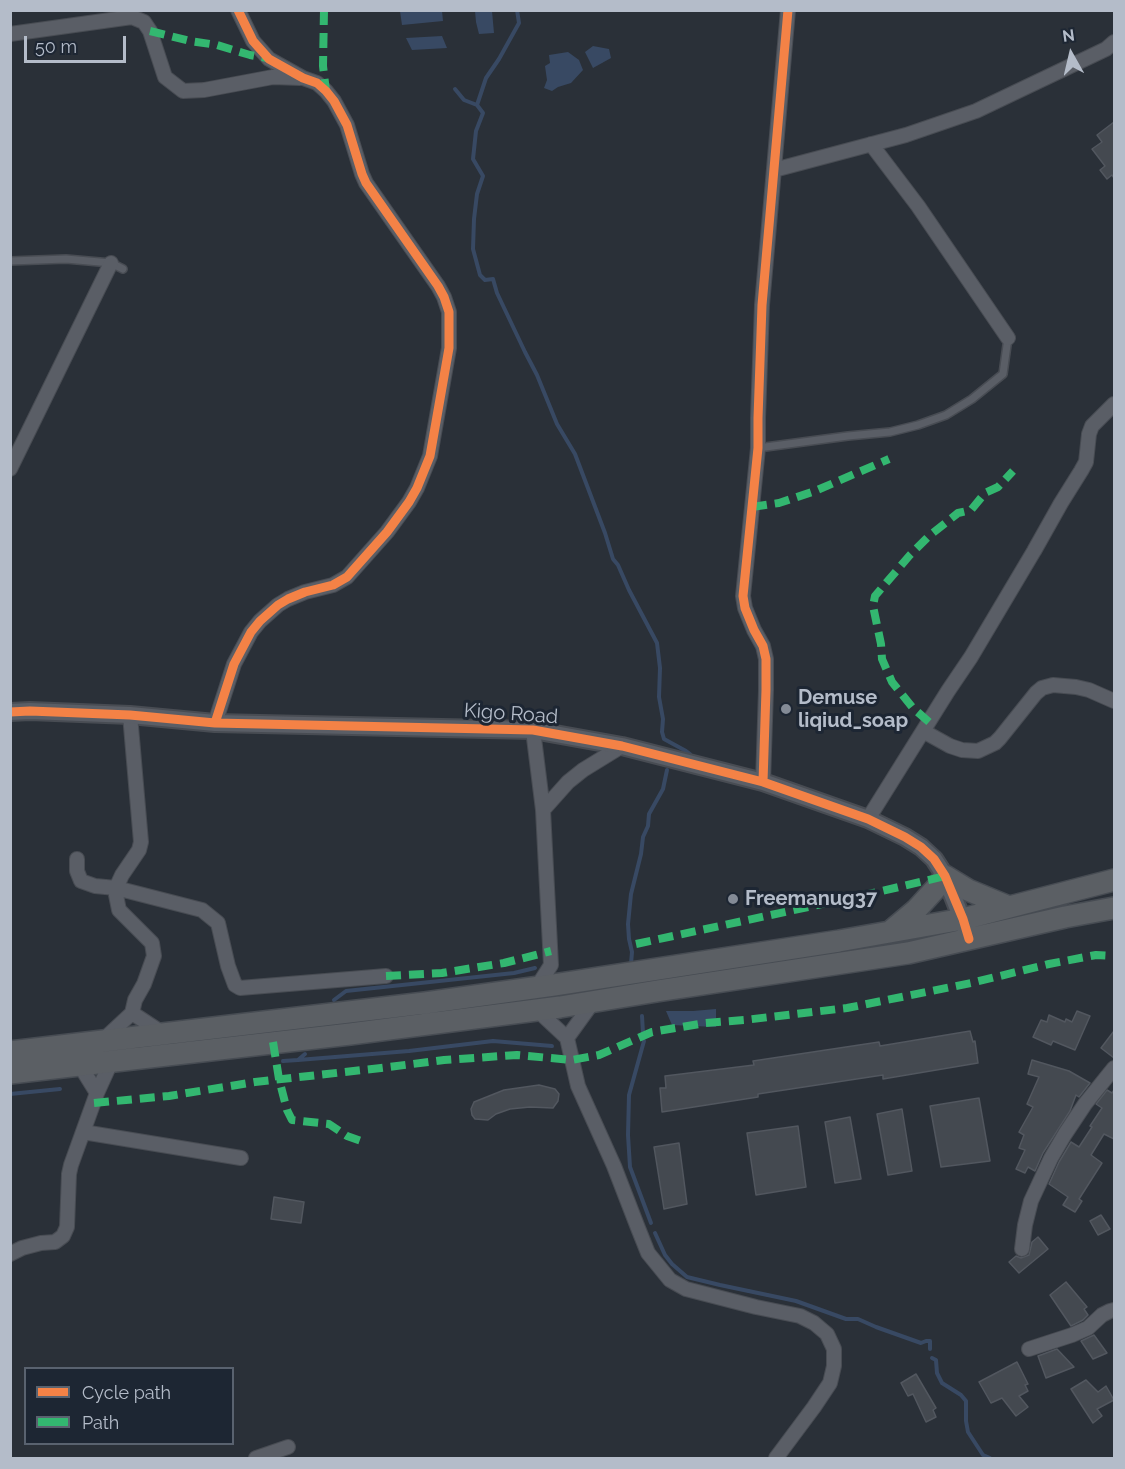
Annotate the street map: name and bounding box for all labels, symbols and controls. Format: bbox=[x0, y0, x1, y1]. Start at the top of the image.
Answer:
scale bar bbox=[27, 24, 129, 62]
north arrow bbox=[1041, 24, 1101, 84]
text: N bbox=[1061, 25, 1076, 46]
text: 50 m bbox=[35, 36, 77, 57]
place label: Demuse liqiud_soap bbox=[798, 686, 908, 733]
street label: Kigo Road bbox=[463, 699, 559, 729]
marker: Demuse liqiud_soap bbox=[779, 702, 793, 716]
place label: Freemanug37 bbox=[745, 887, 877, 911]
marker: Freemanug37 bbox=[726, 892, 740, 906]
legend bbox=[24, 1367, 234, 1445]
text: Cycle path bbox=[82, 1382, 171, 1403]
text: Path bbox=[82, 1412, 119, 1433]

